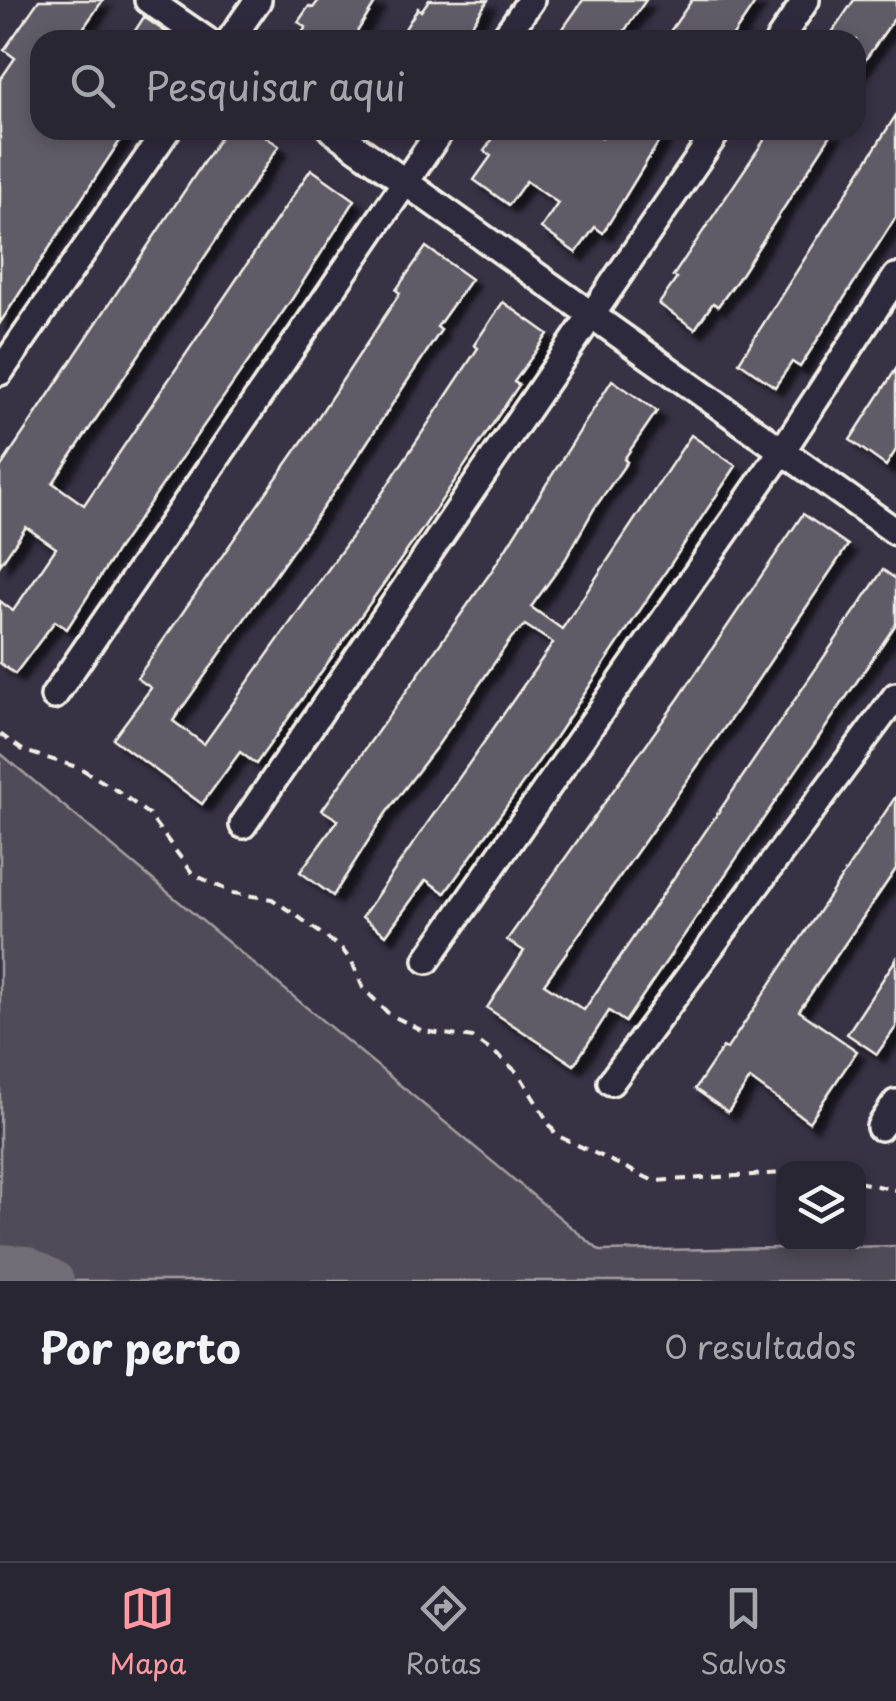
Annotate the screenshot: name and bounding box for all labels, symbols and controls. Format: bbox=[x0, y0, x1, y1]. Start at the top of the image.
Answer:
search box bbox=[30, 30, 866, 140]
text: Pesquisar aqui bbox=[145, 57, 406, 114]
icon: search bbox=[65, 58, 120, 113]
map controls bbox=[776, 1161, 866, 1251]
button: layers bbox=[776, 1161, 866, 1251]
text: Por perto bbox=[40, 1315, 241, 1378]
text: 0 resultados bbox=[664, 1322, 856, 1370]
tab: Mapa bbox=[109, 1581, 186, 1684]
tab: Rotas bbox=[405, 1581, 481, 1684]
tab: Salvos bbox=[700, 1581, 787, 1684]

